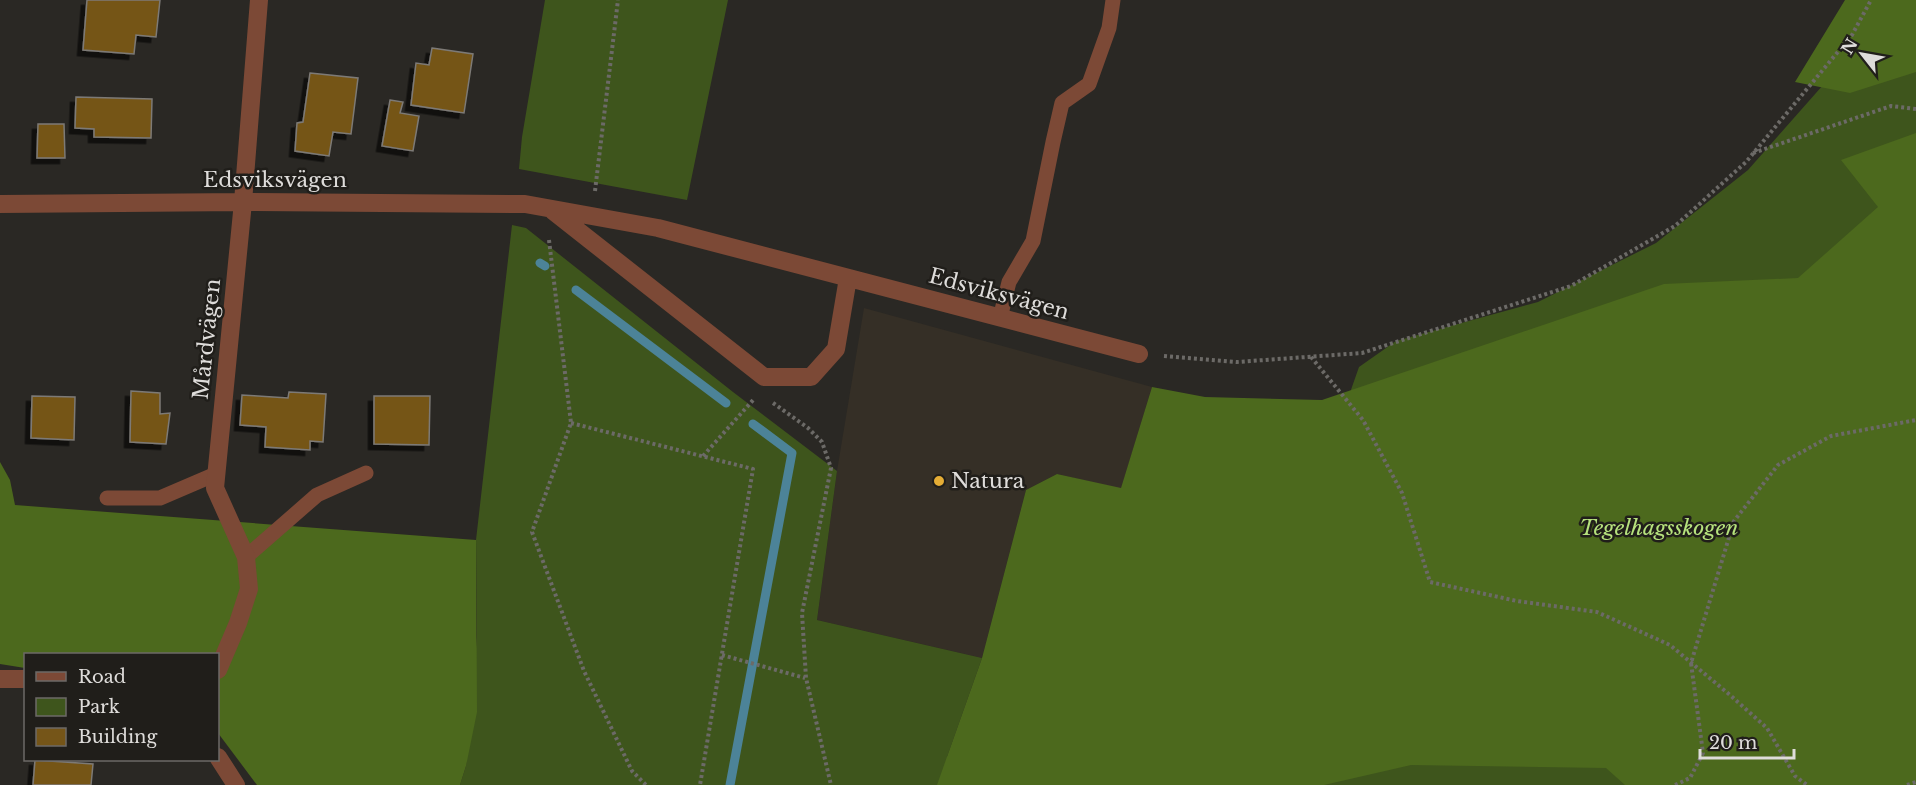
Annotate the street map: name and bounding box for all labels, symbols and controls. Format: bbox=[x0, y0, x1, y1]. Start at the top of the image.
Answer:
north arrow bbox=[1832, 24, 1892, 84]
text: N bbox=[1837, 35, 1862, 58]
street label: Edsviksvägen bbox=[203, 167, 347, 193]
street label: Edsviksvägen bbox=[926, 263, 1072, 325]
street label: Mårdvägen bbox=[188, 277, 226, 401]
place label: Natura bbox=[951, 468, 1025, 494]
marker: Natura bbox=[932, 474, 946, 488]
park label: Tegelhagsskogen bbox=[1579, 515, 1739, 541]
legend bbox=[24, 653, 219, 761]
text: Road bbox=[78, 666, 126, 688]
text: Park bbox=[78, 696, 120, 718]
scale bar bbox=[1700, 722, 1794, 760]
text: Building bbox=[78, 726, 157, 748]
text: 20 m bbox=[1709, 732, 1757, 754]

